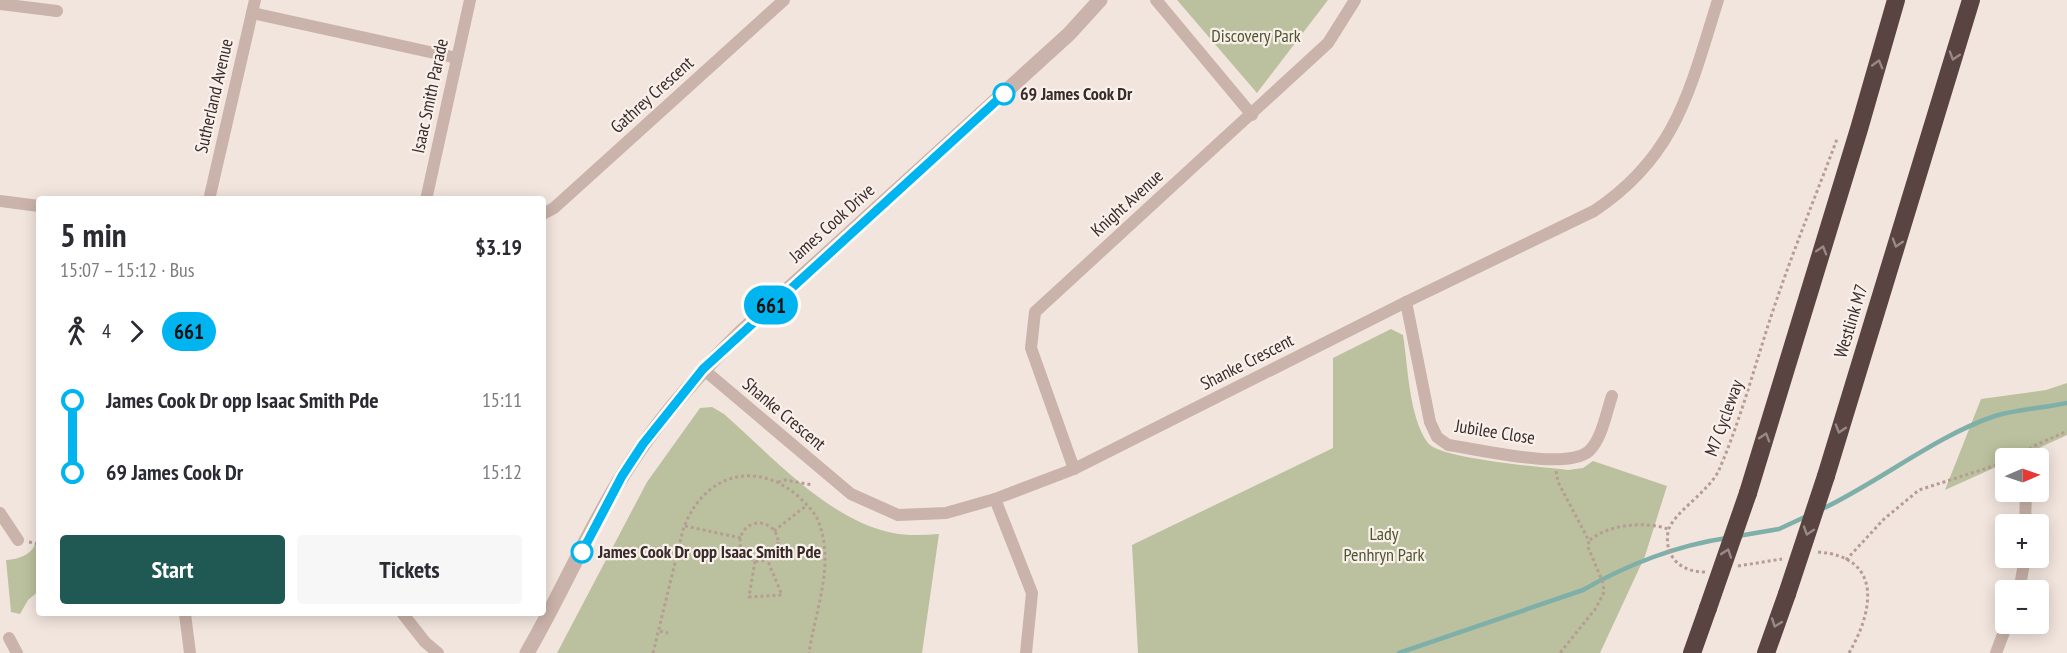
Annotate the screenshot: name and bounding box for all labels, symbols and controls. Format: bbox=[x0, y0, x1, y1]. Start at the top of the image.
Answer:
park label: Discovery Park bbox=[1211, 24, 1301, 47]
street label: Sutherland Avenue bbox=[189, 36, 238, 155]
street label: Isaac Smith Parade bbox=[406, 36, 453, 155]
one-way arrow bbox=[1949, 50, 1961, 61]
street label: Gathrey Crescent bbox=[605, 51, 698, 138]
one-way arrow bbox=[1871, 59, 1883, 69]
place label: 69 James Cook Dr bbox=[1020, 82, 1133, 105]
marker: 69 James Cook Dr bbox=[993, 83, 1015, 105]
street label: Knight Avenue bbox=[1086, 164, 1168, 241]
street label: James Cook Drive bbox=[783, 178, 879, 268]
text: 5 min bbox=[60, 213, 127, 256]
text: $3.19 bbox=[475, 233, 522, 261]
one-way arrow bbox=[1892, 237, 1904, 248]
one-way arrow bbox=[1815, 245, 1827, 256]
text: 15:07 – 15:12 · Bus bbox=[60, 257, 195, 283]
street label: Westlink M7 bbox=[1828, 281, 1873, 360]
line badge: 661 bbox=[736, 286, 806, 324]
text: 661 bbox=[756, 292, 786, 319]
icon: walk bbox=[60, 315, 93, 348]
icon: forward bbox=[120, 315, 153, 348]
text: 4 bbox=[102, 318, 111, 344]
text: 661 bbox=[174, 318, 204, 345]
street label: Shanke Crescent bbox=[1196, 328, 1297, 395]
street label: Shanke Crescent bbox=[738, 372, 831, 455]
street label: M7 Cycleway bbox=[1699, 376, 1748, 459]
text: James Cook Dr opp Isaac Smith Pde bbox=[106, 386, 379, 414]
text: 15:11 bbox=[482, 387, 522, 413]
street label: Jubilee Close bbox=[1453, 414, 1537, 449]
one-way arrow bbox=[1835, 423, 1848, 434]
one-way arrow bbox=[1758, 432, 1770, 443]
north arrow bbox=[1995, 448, 2049, 502]
map controls bbox=[1995, 448, 2049, 634]
text: 69 James Cook Dr bbox=[106, 458, 243, 486]
text: 15:12 bbox=[482, 459, 522, 485]
button: + bbox=[1995, 514, 2049, 568]
park label: Lady Penhryn Park bbox=[1343, 522, 1425, 566]
one-way arrow bbox=[1803, 525, 1815, 536]
button: Start bbox=[60, 535, 285, 604]
button: Tickets bbox=[297, 535, 522, 604]
place label: James Cook Dr opp Isaac Smith Pde bbox=[597, 540, 821, 563]
marker: James Cook Dr opp Isaac Smith Pde bbox=[571, 541, 593, 563]
one-way arrow bbox=[1720, 548, 1733, 559]
button: − bbox=[1995, 580, 2049, 634]
one-way arrow bbox=[1771, 618, 1784, 628]

